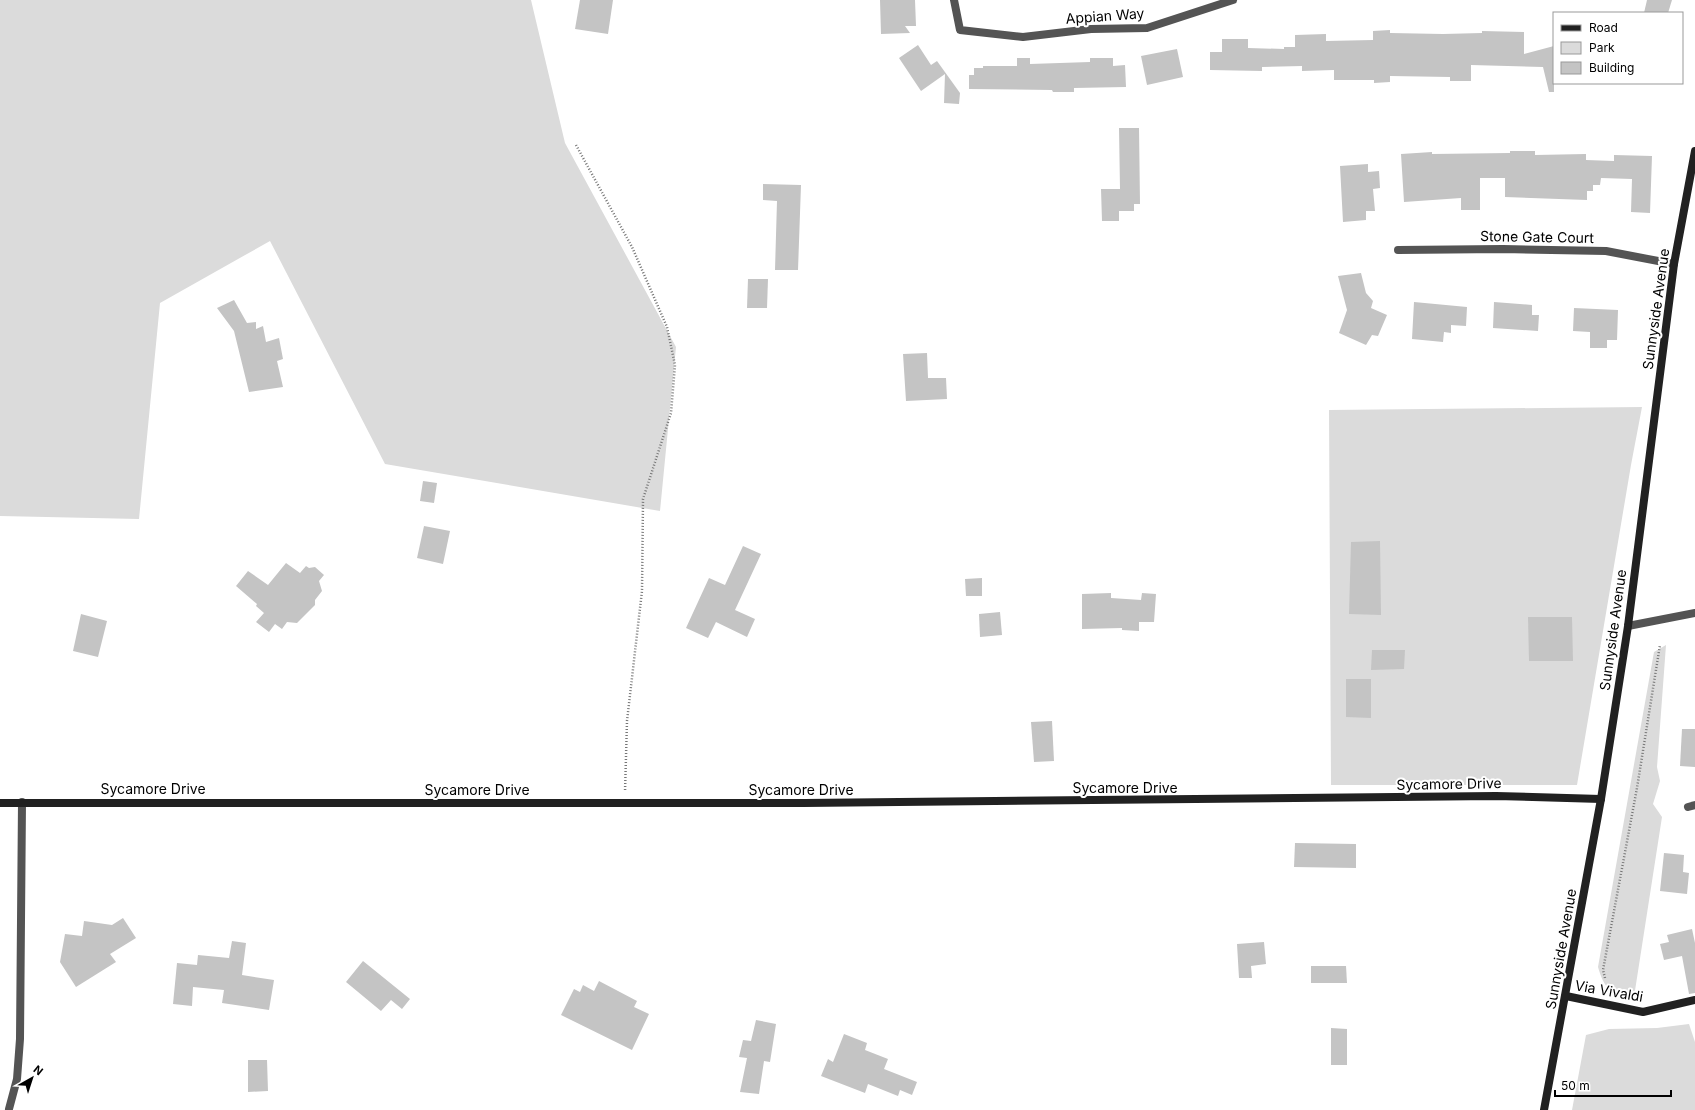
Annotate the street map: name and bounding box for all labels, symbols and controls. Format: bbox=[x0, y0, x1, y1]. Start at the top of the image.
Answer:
street label: Appian Way bbox=[1065, 4, 1145, 27]
legend bbox=[1553, 12, 1683, 84]
text: Road bbox=[1589, 20, 1618, 35]
text: Park bbox=[1589, 40, 1615, 55]
text: Building bbox=[1589, 60, 1634, 75]
street label: Stone Gate Court bbox=[1480, 227, 1595, 246]
street label: Sunnyside Avenue bbox=[1639, 247, 1672, 371]
street label: Sunnyside Avenue bbox=[1596, 568, 1629, 692]
street label: Sycamore Drive bbox=[1396, 774, 1502, 793]
street label: Sycamore Drive bbox=[1072, 779, 1178, 796]
street label: Sycamore Drive bbox=[100, 780, 206, 797]
street label: Sycamore Drive bbox=[424, 781, 530, 798]
street label: Sycamore Drive bbox=[748, 781, 854, 798]
street label: Sunnyside Avenue bbox=[1542, 887, 1579, 1011]
street label: Via Vivaldi bbox=[1574, 976, 1645, 1005]
north arrow bbox=[12, 1058, 52, 1098]
text: N bbox=[31, 1062, 46, 1078]
scale bar bbox=[1555, 1072, 1671, 1098]
text: 50 m bbox=[1561, 1078, 1590, 1093]

